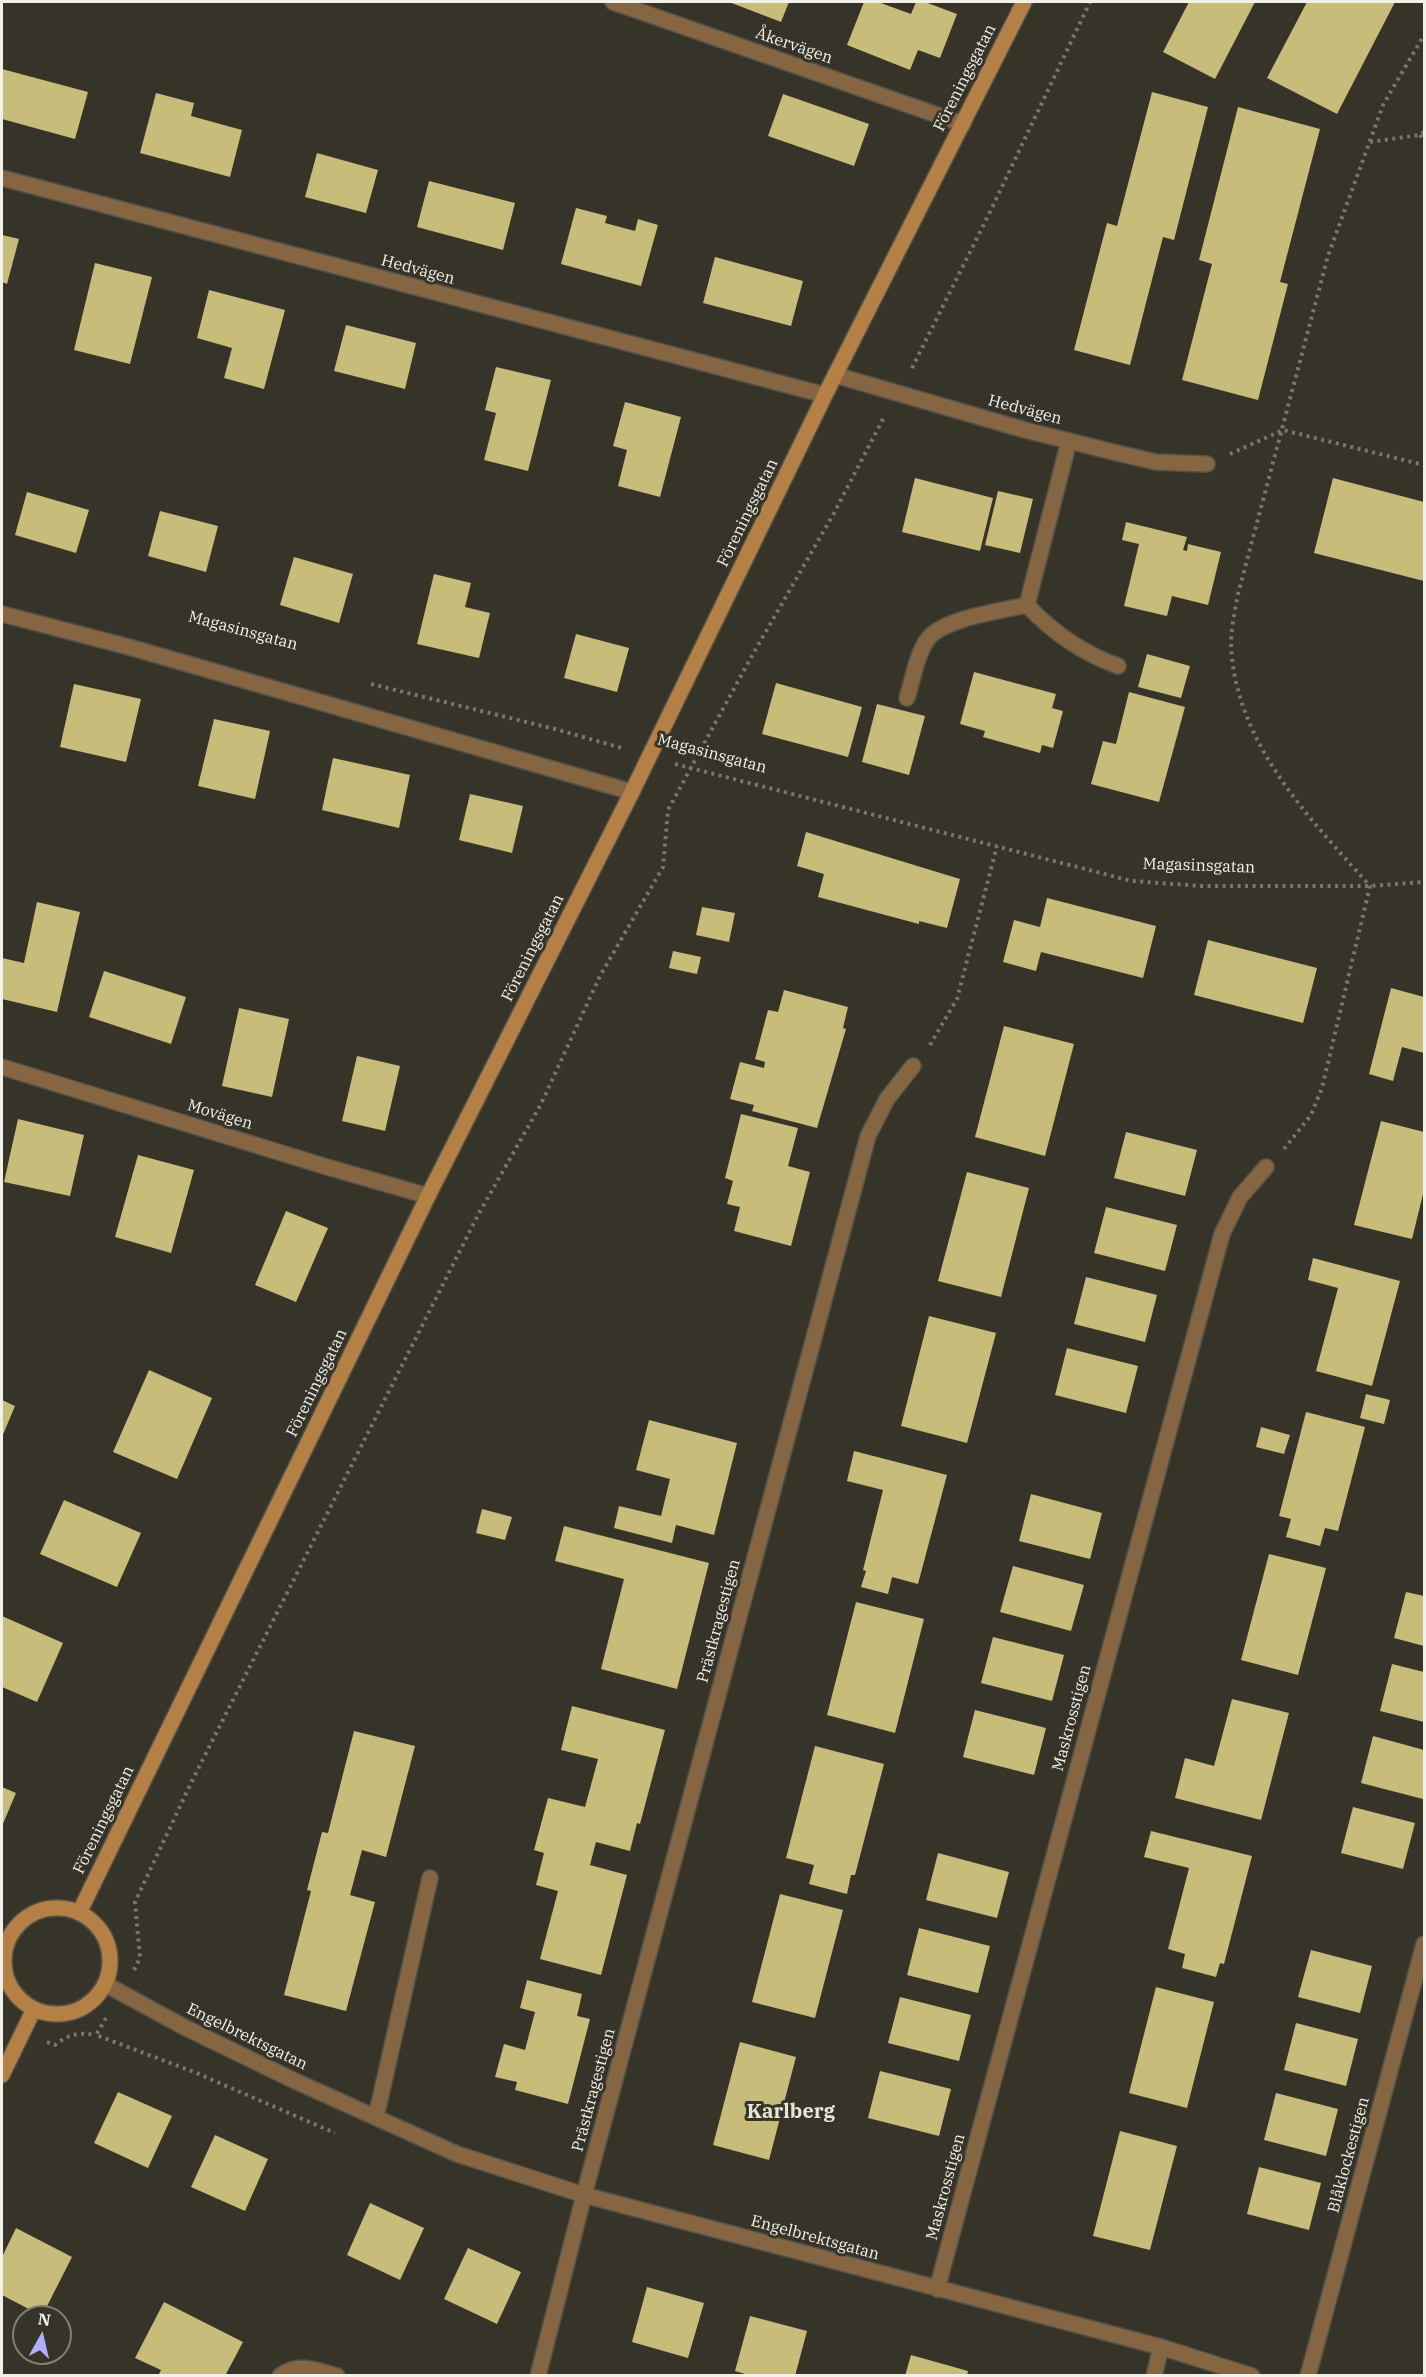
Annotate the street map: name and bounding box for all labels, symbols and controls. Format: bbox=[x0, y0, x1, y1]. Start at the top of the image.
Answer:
street label: Föreningsgatan bbox=[930, 21, 1000, 135]
street label: Åkervägen bbox=[753, 24, 835, 68]
street label: Hedvägen bbox=[379, 251, 457, 289]
street label: Hedvägen bbox=[986, 391, 1064, 429]
street label: Föreningsgatan bbox=[714, 456, 782, 570]
street label: Magasinsgatan bbox=[186, 607, 300, 655]
street label: Magasinsgatan bbox=[655, 730, 769, 778]
street label: Magasinsgatan bbox=[1142, 854, 1256, 878]
street label: Föreningsgatan bbox=[498, 891, 568, 1005]
street label: Movägen bbox=[185, 1096, 255, 1134]
street label: Föreningsgatan bbox=[283, 1326, 351, 1440]
street label: Prästkragestigen bbox=[693, 1557, 745, 1685]
street label: Maskrosstigen bbox=[1049, 1663, 1095, 1773]
street label: Föreningsgatan bbox=[70, 1763, 138, 1877]
street label: Engelbrektsgatan bbox=[183, 1999, 311, 2075]
street label: Prästkragestigen bbox=[568, 2026, 620, 2154]
street label: Blåklockestigen bbox=[1324, 2095, 1374, 2215]
district label: Karlberg bbox=[747, 2100, 835, 2124]
street label: Maskrosstigen bbox=[923, 2132, 969, 2242]
street label: Engelbrektsgatan bbox=[749, 2212, 881, 2264]
north arrow bbox=[12, 2305, 72, 2365]
text: N bbox=[37, 2308, 52, 2330]

